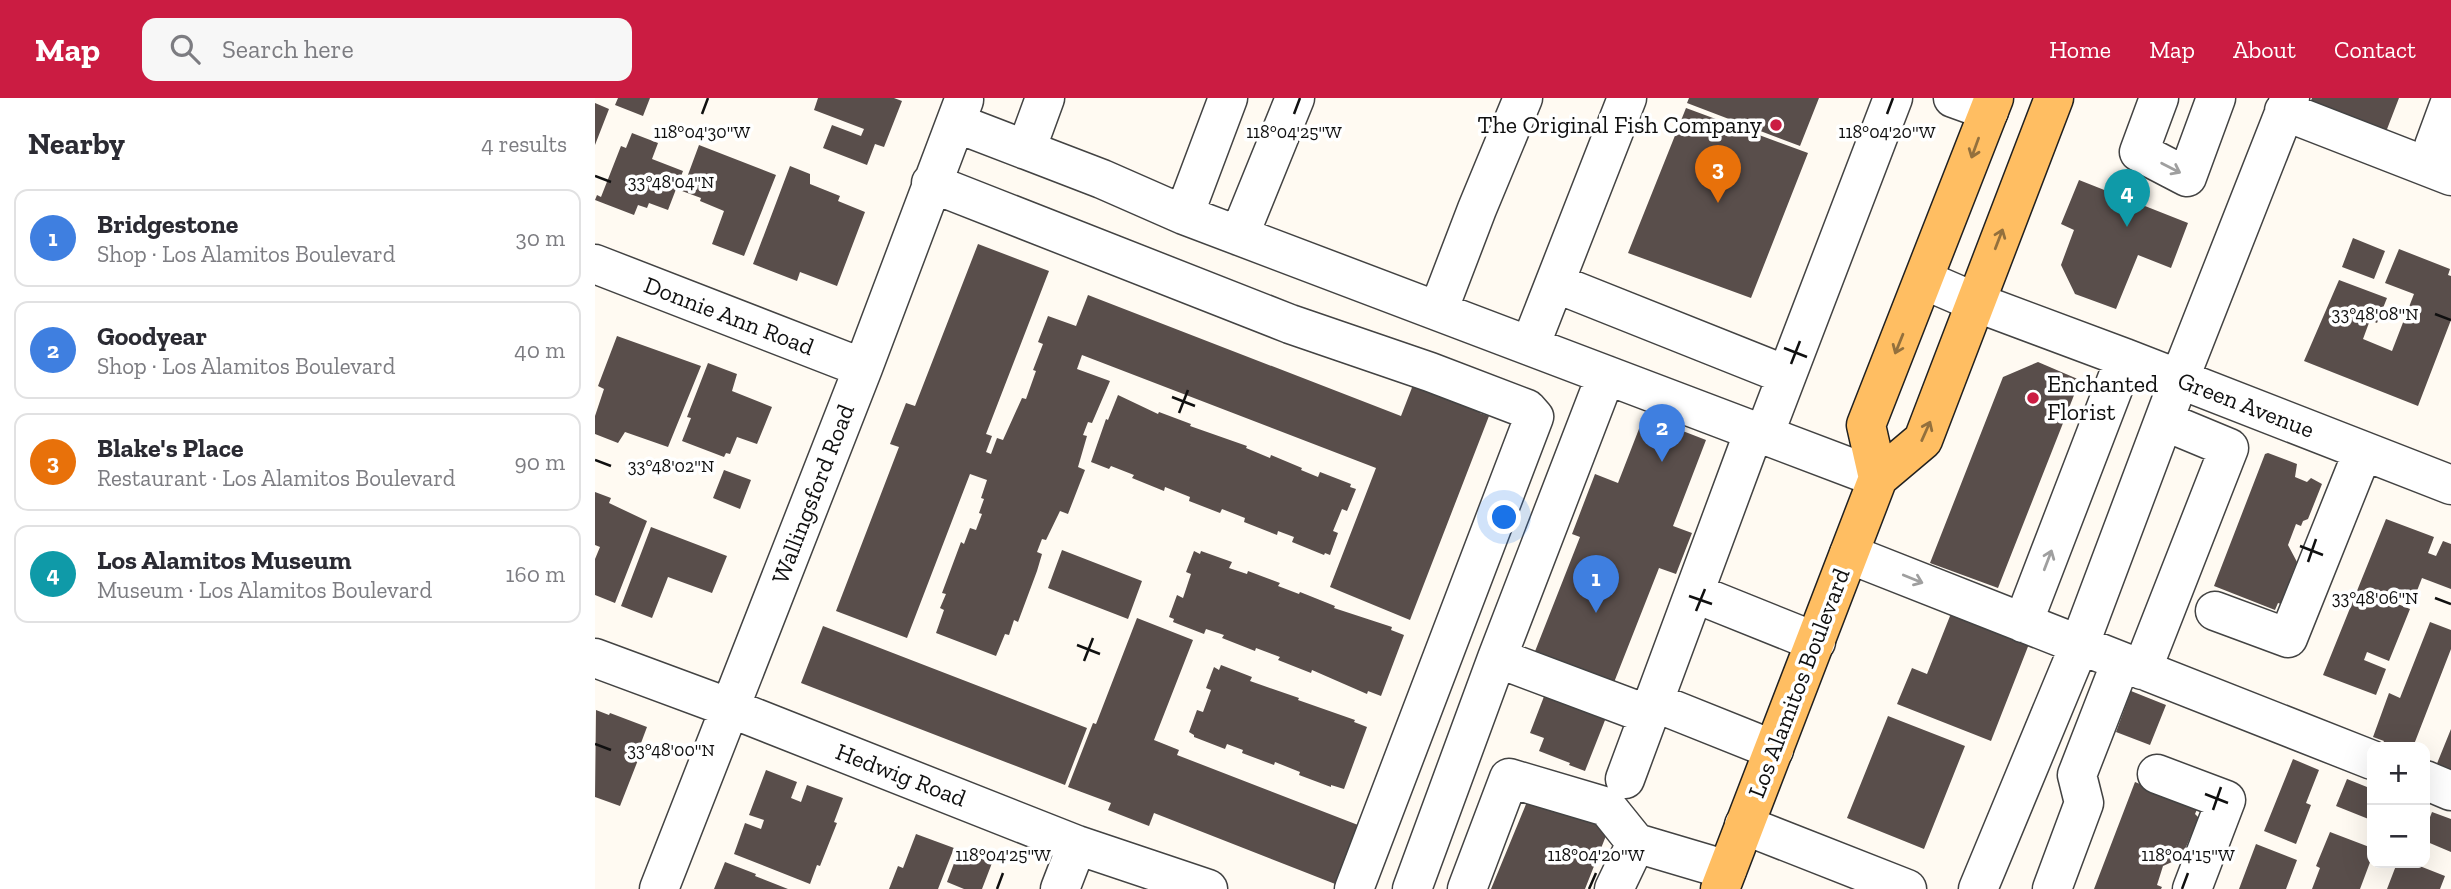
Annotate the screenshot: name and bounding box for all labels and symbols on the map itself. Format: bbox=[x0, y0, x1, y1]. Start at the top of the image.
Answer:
place label: The Original Fish Company bbox=[1478, 110, 1763, 139]
marker: The Original Fish Company bbox=[1768, 117, 1784, 133]
text: 118°04'30"W bbox=[654, 121, 750, 143]
text: 118°04'25"W bbox=[1246, 121, 1342, 143]
text: 118°04'20"W bbox=[1839, 121, 1936, 143]
one-way arrow bbox=[1968, 137, 1981, 159]
pin: 3 bbox=[1695, 145, 1741, 203]
one-way arrow bbox=[2160, 162, 2181, 176]
pin: 4 bbox=[2104, 169, 2150, 227]
text: 33°48'04"N bbox=[628, 171, 714, 193]
one-way arrow bbox=[1994, 228, 2007, 250]
street label: Donnie Ann Road bbox=[640, 270, 818, 361]
text: 33°48'08"N bbox=[2332, 303, 2418, 325]
one-way arrow bbox=[1891, 332, 1904, 354]
street label: Green Avenue bbox=[2174, 365, 2318, 444]
place label: Enchanted Florist bbox=[2047, 369, 2158, 426]
marker: Enchanted Florist bbox=[2025, 390, 2041, 406]
street label: Wallingsford Road bbox=[765, 400, 860, 588]
pin: 2 bbox=[1639, 404, 1685, 462]
one-way arrow bbox=[1920, 421, 1933, 442]
text: 33°48'02"N bbox=[628, 455, 714, 477]
your location bbox=[1487, 500, 1521, 534]
one-way arrow bbox=[2043, 549, 2055, 571]
pin: 1 bbox=[1573, 555, 1619, 613]
street label: Los Alamitos Boulevard bbox=[1741, 564, 1856, 802]
one-way arrow bbox=[1901, 574, 1923, 587]
text: 33°48'06"N bbox=[2332, 587, 2418, 609]
street label: Hedwig Road bbox=[832, 736, 970, 813]
text: 33°48'00"N bbox=[627, 739, 715, 761]
text: 118°04'25"W bbox=[955, 844, 1051, 866]
text: 118°04'20"W bbox=[1548, 844, 1645, 866]
text: 118°04'15"W bbox=[2141, 844, 2235, 866]

